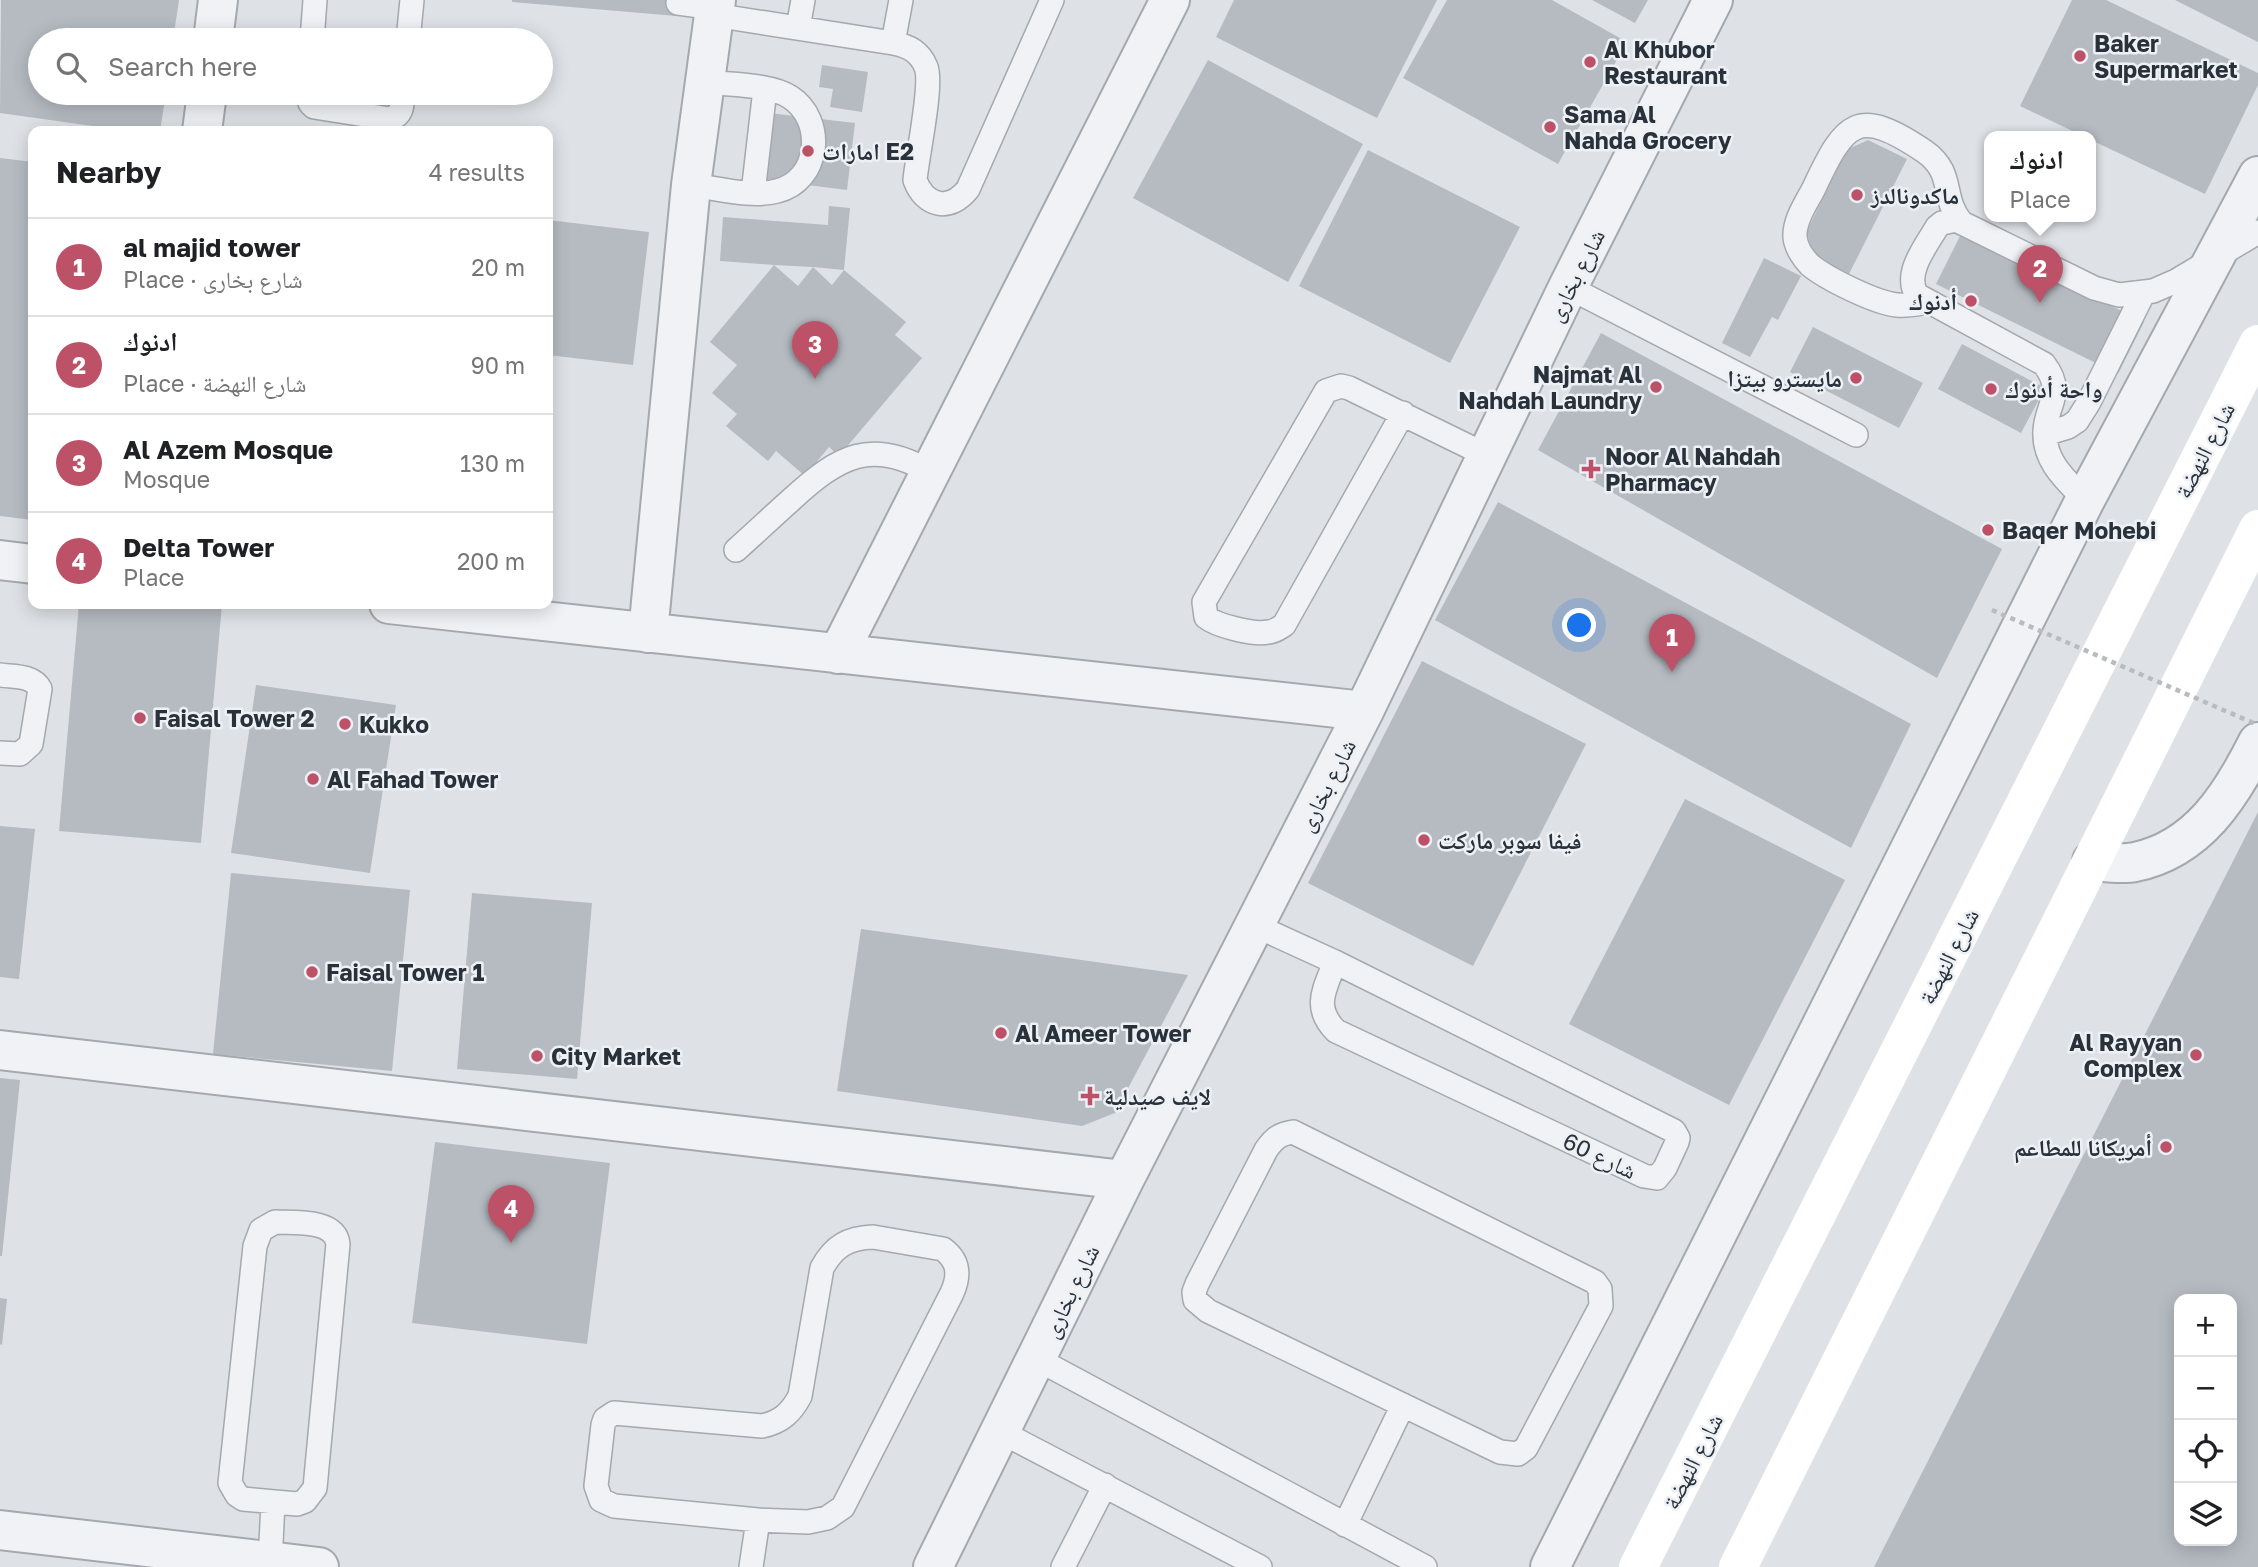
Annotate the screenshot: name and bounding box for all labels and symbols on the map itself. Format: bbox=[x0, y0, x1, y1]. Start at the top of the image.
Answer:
place label: Baker Supermarket bbox=[2094, 29, 2238, 83]
place label: Al Khubor Restaurant bbox=[1604, 35, 1727, 89]
marker: Baker Supermarket bbox=[2072, 48, 2088, 64]
marker: Al Khubor Restaurant bbox=[1582, 54, 1598, 70]
place label: Sama Al Nahda Grocery bbox=[1564, 100, 1732, 154]
marker: Sama Al Nahda Grocery bbox=[1542, 119, 1558, 135]
place label: امارات E2 bbox=[822, 137, 914, 165]
marker: امارات E2 bbox=[800, 143, 816, 159]
place label: ماكدونالدز bbox=[1870, 181, 1959, 209]
marker: ماكدونالدز bbox=[1849, 187, 1865, 203]
street label: شارع بخارى bbox=[1540, 224, 1612, 327]
pin: 2 bbox=[2017, 245, 2063, 303]
place label: أدنوك bbox=[1909, 287, 1957, 315]
marker: أدنوك bbox=[1963, 293, 1979, 309]
pin: 3 bbox=[792, 321, 838, 379]
place label: Najmat Al Nahdah Laundry bbox=[1458, 360, 1642, 414]
place label: مايسترو بيتزا bbox=[1728, 364, 1842, 393]
marker: مايسترو بيتزا bbox=[1848, 370, 1864, 386]
place label: واحة أدنوك bbox=[2005, 375, 2103, 403]
marker: Najmat Al Nahdah Laundry bbox=[1648, 379, 1664, 395]
marker: واحة أدنوك bbox=[1983, 381, 1999, 397]
street label: شارع النهضة bbox=[2168, 397, 2242, 503]
place label: Noor Al Nahdah Pharmacy bbox=[1605, 442, 1780, 496]
marker: Noor Al Nahdah Pharmacy bbox=[1583, 461, 1599, 477]
place label: Baqer Mohebi bbox=[2002, 516, 2156, 544]
marker: Baqer Mohebi bbox=[1980, 522, 1996, 538]
your location bbox=[1562, 608, 1596, 642]
pin: 1 bbox=[1649, 614, 1695, 672]
place label: Faisal Tower 2 bbox=[154, 704, 315, 732]
marker: Faisal Tower 2 bbox=[132, 710, 148, 726]
place label: Kukko bbox=[359, 710, 429, 738]
marker: Kukko bbox=[337, 716, 353, 732]
street label: شارع بخارى bbox=[1291, 734, 1363, 837]
place label: Al Fahad Tower bbox=[327, 765, 499, 793]
marker: Al Fahad Tower bbox=[305, 771, 321, 787]
place label: فيفا سوبر ماركت bbox=[1438, 826, 1582, 855]
marker: فيفا سوبر ماركت bbox=[1416, 832, 1432, 848]
street label: شارع النهضة bbox=[1912, 903, 1986, 1009]
place label: Faisal Tower 1 bbox=[326, 958, 485, 986]
marker: Faisal Tower 1 bbox=[304, 964, 320, 980]
place label: Al Ameer Tower bbox=[1015, 1019, 1191, 1047]
marker: Al Ameer Tower bbox=[993, 1025, 1009, 1041]
place label: Al Rayyan Complex bbox=[2069, 1028, 2183, 1082]
place label: City Market bbox=[551, 1042, 681, 1070]
marker: Al Rayyan Complex bbox=[2188, 1047, 2204, 1063]
marker: City Market bbox=[529, 1048, 545, 1064]
place label: لايف صيدلية bbox=[1104, 1082, 1211, 1111]
marker: لايف صيدلية bbox=[1082, 1088, 1098, 1104]
street label: شارع 60 bbox=[1558, 1126, 1641, 1186]
place label: أمريكانا للمطاعم bbox=[2014, 1133, 2152, 1164]
marker: أمريكانا للمطاعم bbox=[2158, 1139, 2174, 1155]
pin: 4 bbox=[488, 1185, 534, 1243]
street label: شارع بخارى bbox=[1035, 1240, 1106, 1343]
street label: شارع النهضة bbox=[1656, 1408, 1730, 1514]

